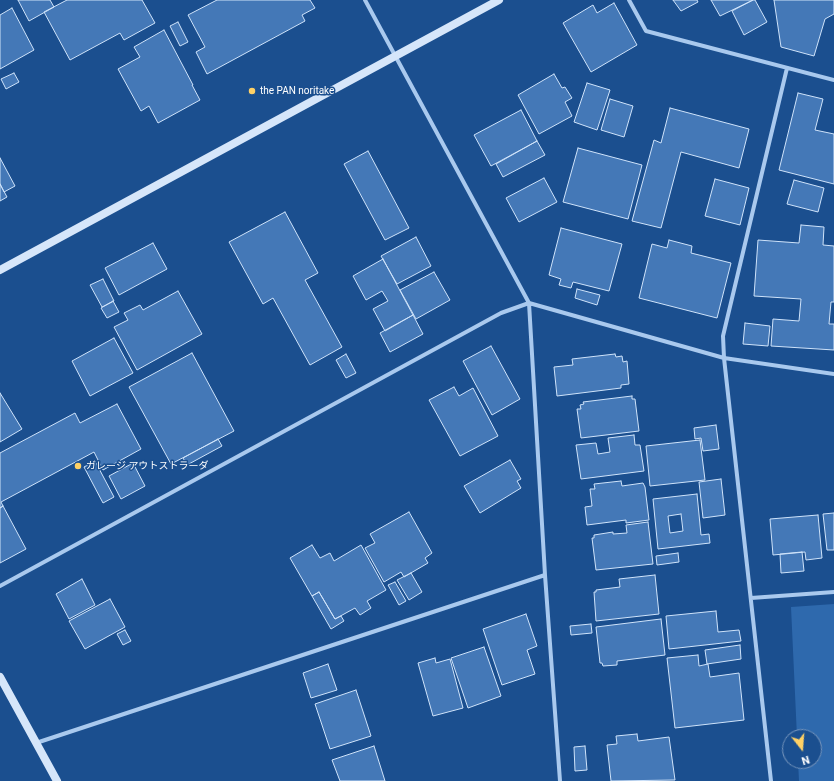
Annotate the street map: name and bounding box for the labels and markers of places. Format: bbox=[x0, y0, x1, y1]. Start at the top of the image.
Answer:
place label: the PAN noritake bbox=[260, 85, 334, 97]
marker: the PAN noritake bbox=[247, 86, 257, 96]
place label: ガレージ アウトストラーダ bbox=[86, 460, 208, 472]
marker: ガレージ アウトストラーダ bbox=[73, 461, 83, 471]

